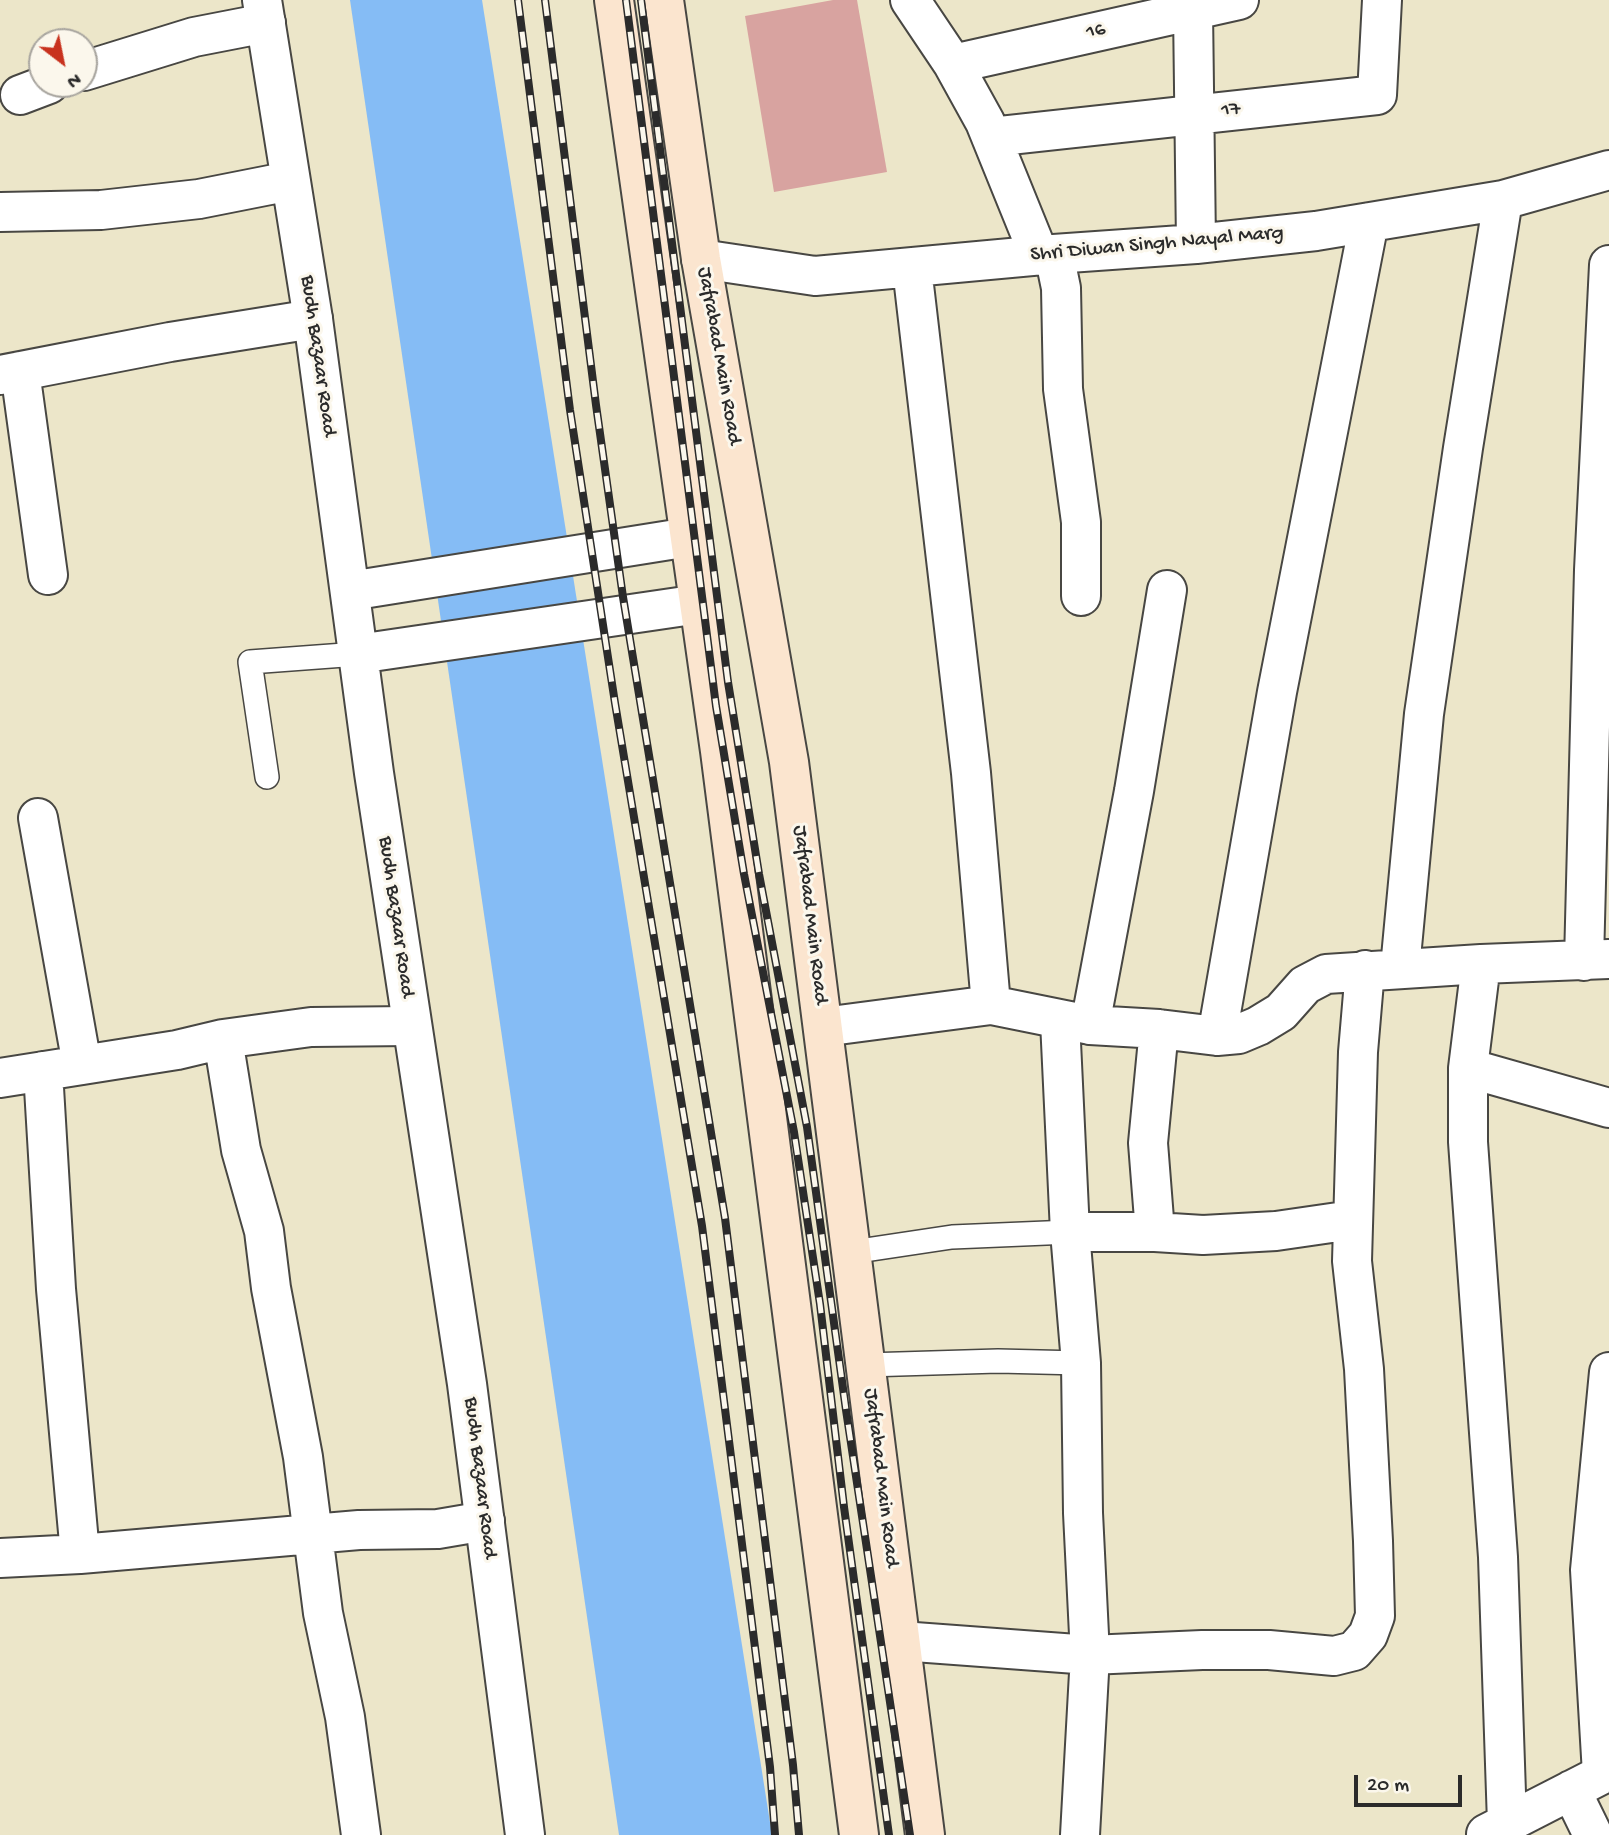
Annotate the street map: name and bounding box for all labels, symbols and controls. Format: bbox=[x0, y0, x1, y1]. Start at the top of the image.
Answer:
street label: 16 bbox=[1084, 18, 1108, 46]
north arrow bbox=[28, 28, 98, 98]
text: N bbox=[62, 66, 85, 93]
street label: 17 bbox=[1220, 97, 1242, 125]
street label: Shri Diwan Singh Nayal Marg bbox=[1029, 221, 1285, 269]
street label: Jafrabad Main Road bbox=[690, 265, 746, 447]
street label: Budh Bazaar Road bbox=[293, 274, 341, 438]
street label: Jafrabad Main Road bbox=[786, 824, 832, 1006]
street label: Budh Bazaar Road bbox=[371, 835, 419, 999]
street label: Jafrabad Main Road bbox=[857, 1387, 903, 1569]
street label: Budh Bazaar Road bbox=[457, 1396, 501, 1560]
scale bar bbox=[1357, 1762, 1466, 1806]
text: 20 m bbox=[1367, 1774, 1409, 1799]

